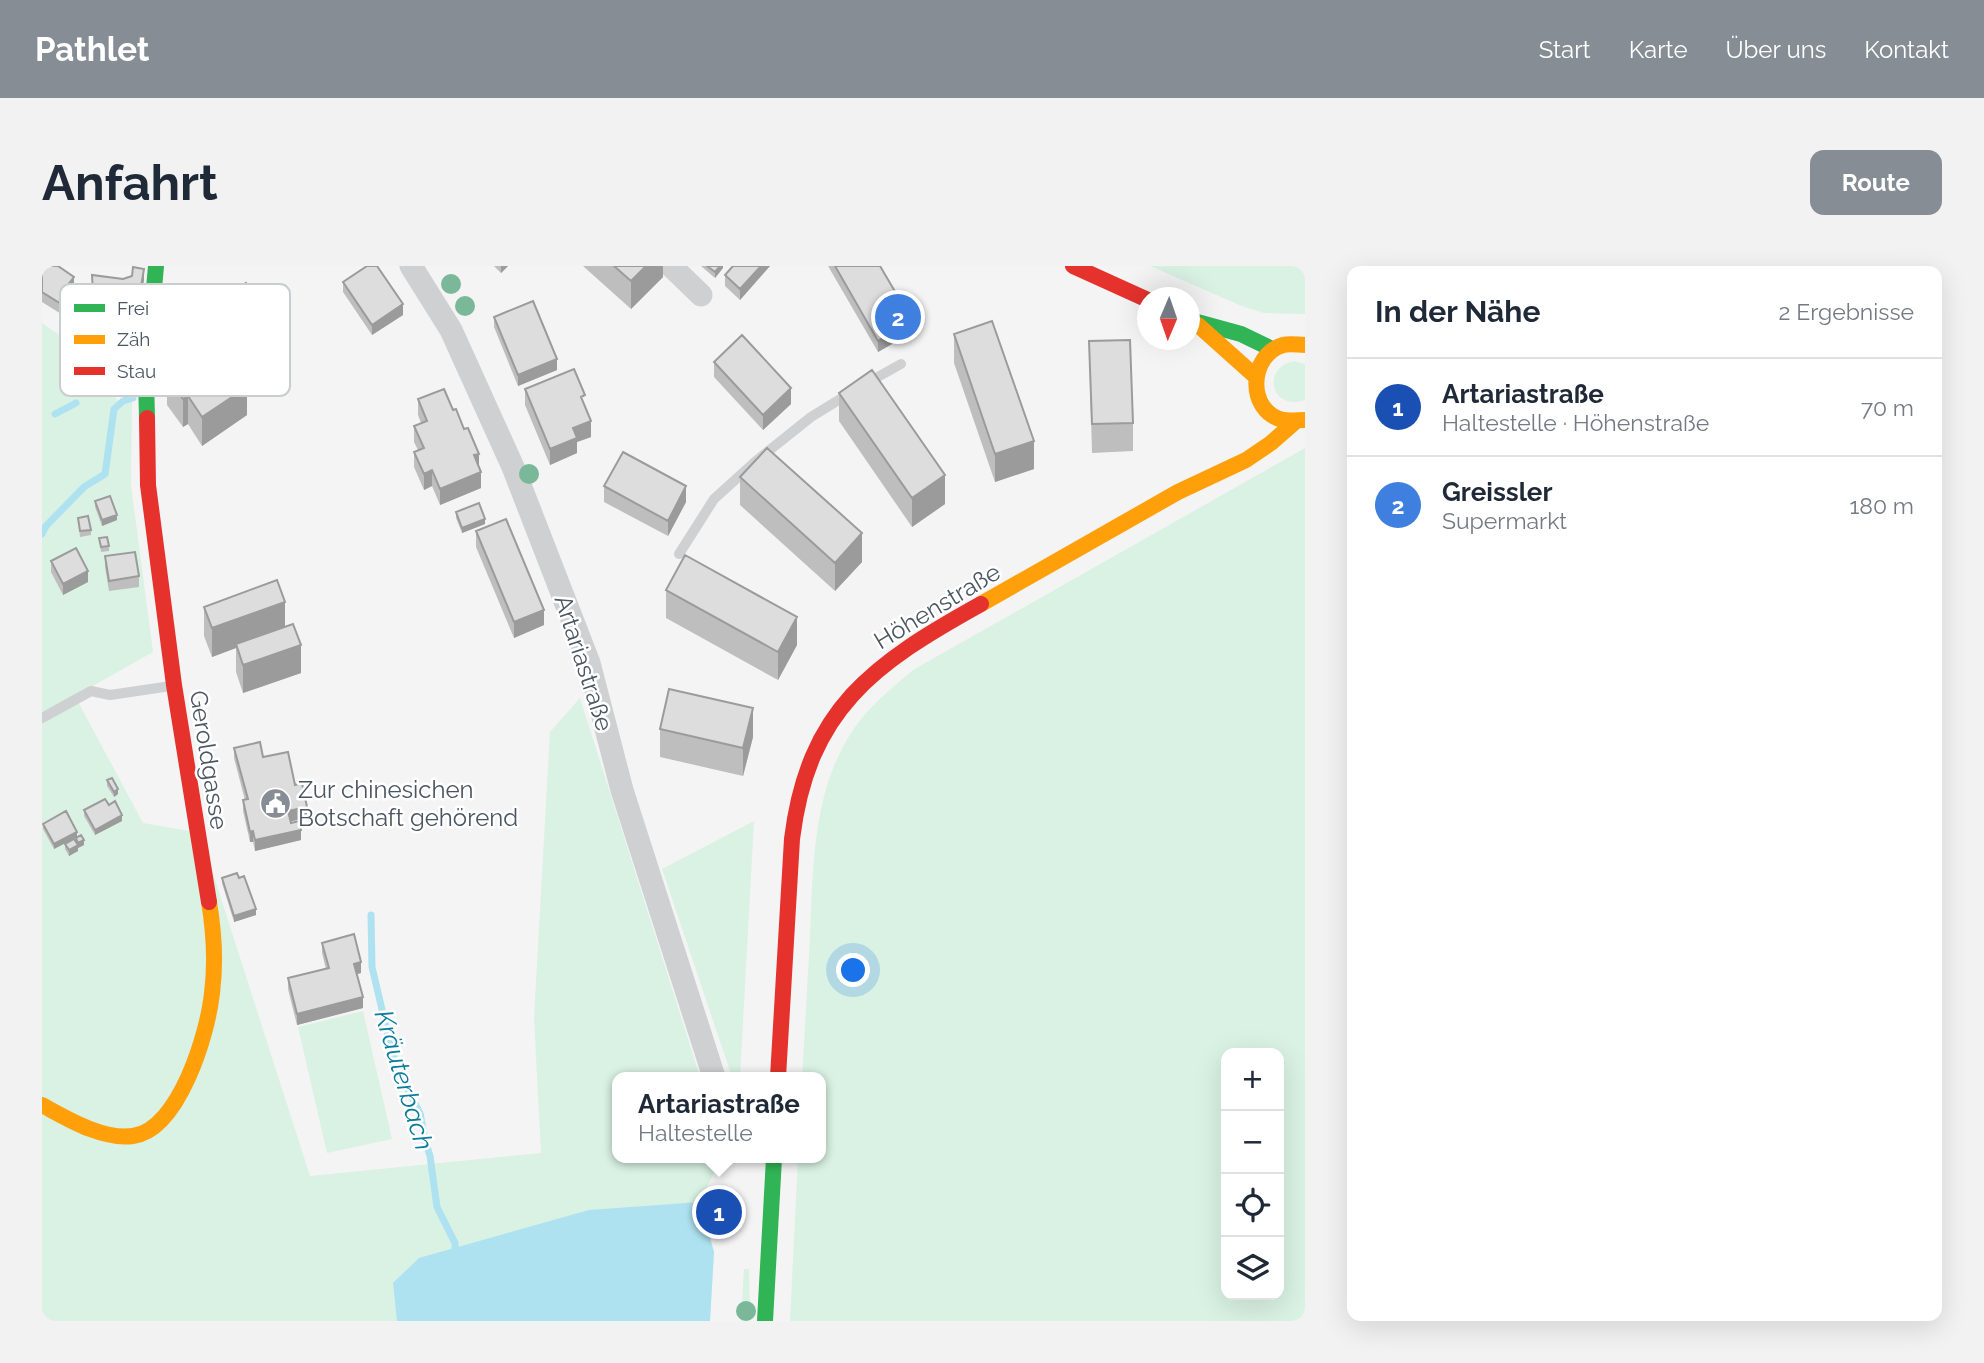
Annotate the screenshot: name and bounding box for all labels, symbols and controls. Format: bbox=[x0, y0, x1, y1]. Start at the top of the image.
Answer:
text: Pathlet bbox=[35, 30, 149, 69]
text: Start bbox=[1539, 35, 1591, 64]
text: Karte bbox=[1629, 35, 1688, 64]
text: Über uns bbox=[1726, 35, 1826, 64]
text: Kontakt bbox=[1864, 35, 1949, 64]
button: Route bbox=[1810, 150, 1942, 215]
text: Anfahrt bbox=[42, 154, 218, 211]
legend bbox=[60, 284, 290, 396]
north arrow bbox=[1137, 287, 1200, 350]
pin: 2 bbox=[875, 291, 921, 343]
text: In der Nähe bbox=[1375, 294, 1540, 329]
text: Frei bbox=[117, 297, 149, 319]
text: 2 Ergebnisse bbox=[1778, 298, 1914, 325]
text: Zäh bbox=[117, 328, 150, 350]
text: Stau bbox=[117, 360, 156, 382]
text: Artariastraße bbox=[1442, 379, 1604, 409]
text: 1 bbox=[1392, 394, 1404, 421]
text: 70 m bbox=[1861, 394, 1914, 421]
text: Haltestelle · Höhenstraße bbox=[1442, 409, 1709, 436]
text: Greissler bbox=[1442, 477, 1553, 507]
text: 2 bbox=[1392, 492, 1404, 519]
text: 180 m bbox=[1849, 492, 1914, 519]
text: Supermarkt bbox=[1442, 507, 1567, 534]
street label: Höhenstraße bbox=[869, 557, 1005, 655]
street label: Artariastraße bbox=[548, 592, 620, 734]
street label: Geroldgasse bbox=[184, 688, 234, 832]
place label: Zur chinesichen Botschaft gehörend bbox=[298, 775, 518, 832]
public building icon: Zur chinesichen Botschaft gehörend bbox=[258, 786, 292, 820]
your location bbox=[836, 953, 870, 987]
water label: Kräuterbach bbox=[368, 1006, 440, 1154]
map controls bbox=[1221, 1048, 1284, 1300]
button: + bbox=[1221, 1048, 1284, 1111]
popup bbox=[612, 1072, 826, 1163]
text: Artariastraße bbox=[638, 1089, 800, 1119]
button: − bbox=[1221, 1111, 1284, 1174]
text: Haltestelle bbox=[638, 1119, 753, 1146]
button: locate bbox=[1221, 1174, 1284, 1237]
pin: 1 bbox=[696, 1186, 742, 1238]
button: layers bbox=[1221, 1237, 1284, 1300]

